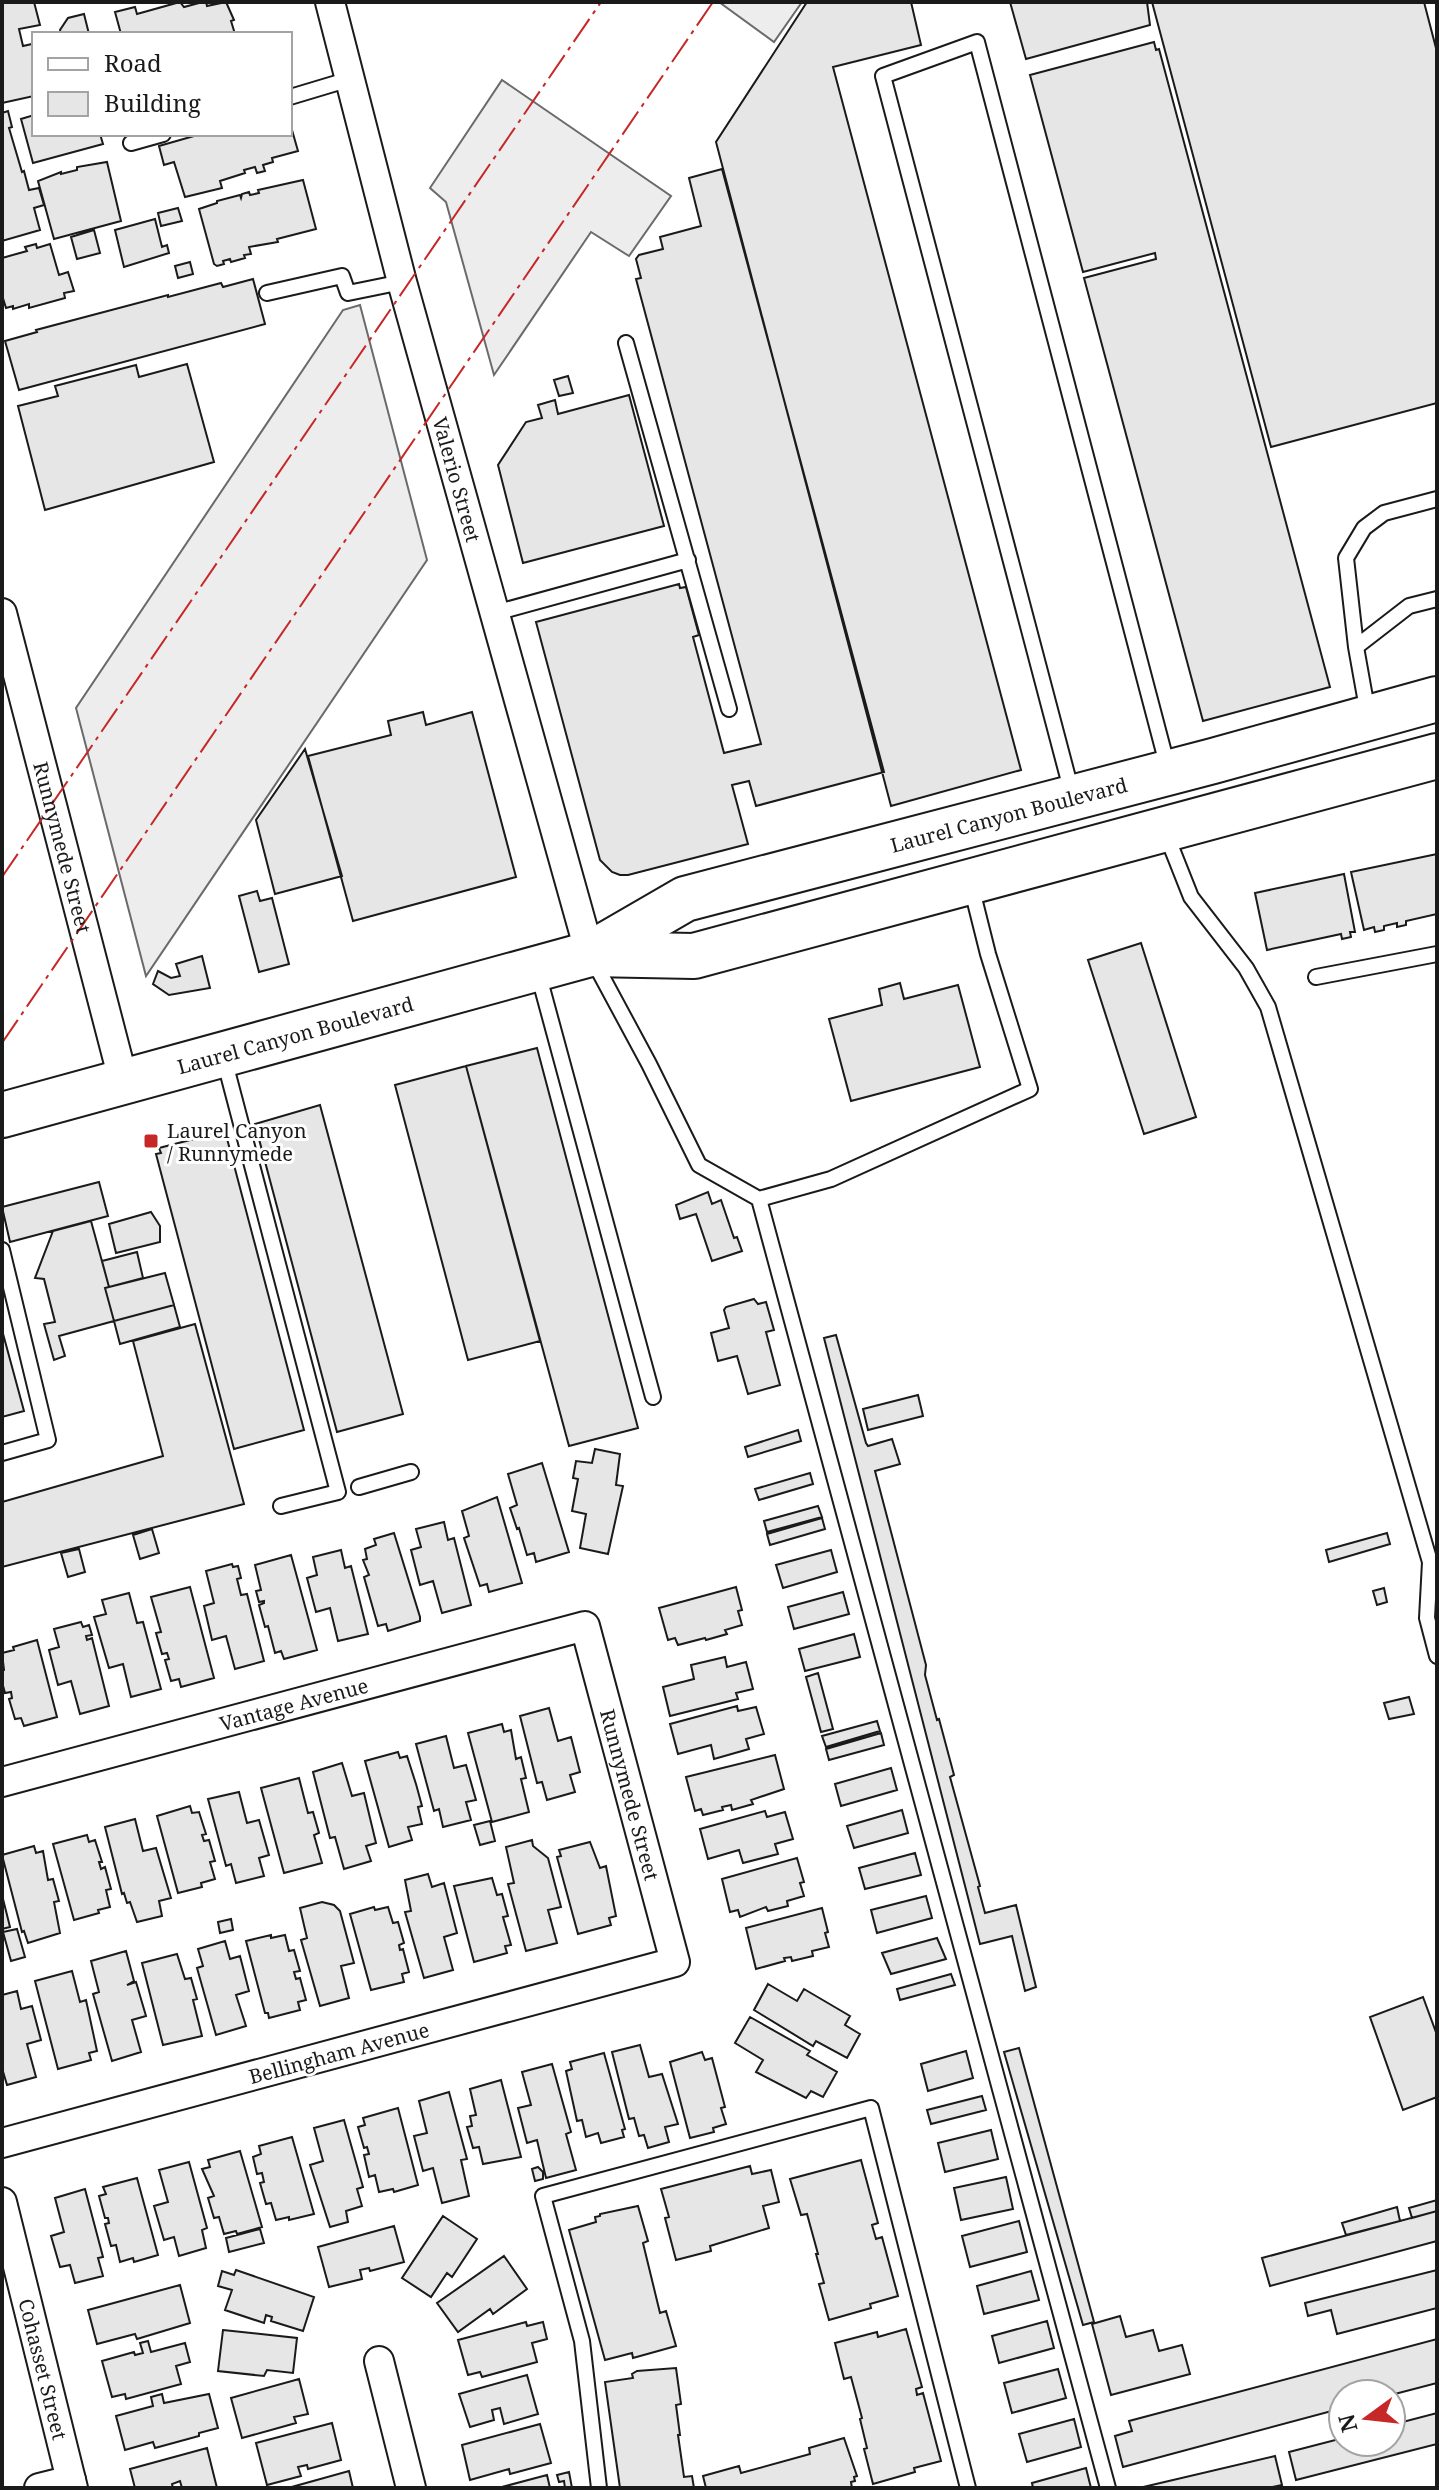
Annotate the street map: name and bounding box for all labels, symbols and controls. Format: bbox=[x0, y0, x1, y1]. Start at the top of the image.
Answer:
legend bbox=[32, 32, 292, 136]
text: Road bbox=[104, 46, 162, 79]
text: Building bbox=[104, 86, 201, 119]
street label: Valerio Street bbox=[427, 414, 488, 545]
street label: Runnymede Street bbox=[28, 759, 98, 936]
street label: Laurel Canyon Boulevard bbox=[887, 771, 1130, 858]
street label: Laurel Canyon Boulevard bbox=[174, 990, 416, 1080]
place label: Laurel Canyon / Runnymede bbox=[167, 1117, 307, 1167]
marker: Laurel Canyon / Runnymede bbox=[142, 1132, 160, 1150]
street label: Vantage Avenue bbox=[216, 1671, 371, 1737]
street label: Runnymede Street bbox=[594, 1706, 666, 1883]
street label: Bellingham Avenue bbox=[246, 2016, 432, 2090]
street label: Cohasset Street bbox=[13, 2295, 74, 2442]
north arrow bbox=[1327, 2378, 1407, 2458]
text: N bbox=[1330, 2411, 1363, 2436]

